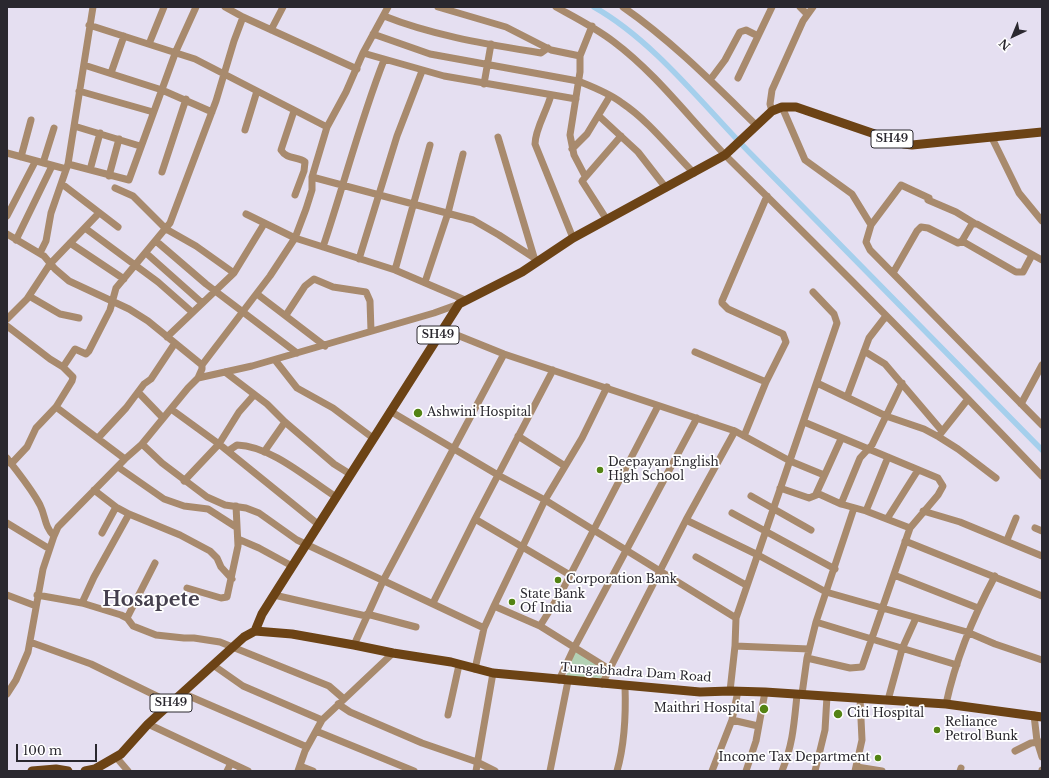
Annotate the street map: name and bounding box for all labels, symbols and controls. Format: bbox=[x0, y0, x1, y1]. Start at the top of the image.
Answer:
north arrow bbox=[993, 16, 1033, 56]
text: N bbox=[996, 36, 1013, 53]
road number: SH49 bbox=[871, 130, 913, 148]
road number: SH49 bbox=[417, 326, 459, 344]
place label: Ashwini Hospital bbox=[427, 406, 531, 420]
marker: Ashwini Hospital bbox=[412, 407, 424, 419]
place label: Deepayan English High School bbox=[608, 456, 719, 484]
marker: Deepayan English High School bbox=[595, 465, 605, 475]
place label: Corporation Bank bbox=[566, 573, 677, 587]
marker: Corporation Bank bbox=[553, 575, 563, 585]
district label: Hosapete bbox=[102, 588, 200, 612]
place label: State Bank Of India bbox=[520, 588, 585, 616]
marker: State Bank Of India bbox=[507, 597, 517, 607]
street label: Tungabhadra Dam Road bbox=[560, 661, 712, 685]
road number: SH49 bbox=[150, 694, 192, 712]
place label: Maithri Hospital bbox=[654, 702, 755, 716]
marker: Maithri Hospital bbox=[758, 703, 770, 715]
place label: Citi Hospital bbox=[847, 707, 924, 721]
marker: Citi Hospital bbox=[832, 708, 844, 720]
place label: Reliance Petrol Bunk bbox=[945, 716, 1018, 744]
marker: Reliance Petrol Bunk bbox=[932, 725, 942, 735]
scale bar bbox=[18, 736, 99, 762]
text: 100 m bbox=[23, 743, 62, 758]
place label: Income Tax Department bbox=[718, 751, 870, 765]
marker: Income Tax Department bbox=[873, 753, 883, 763]

